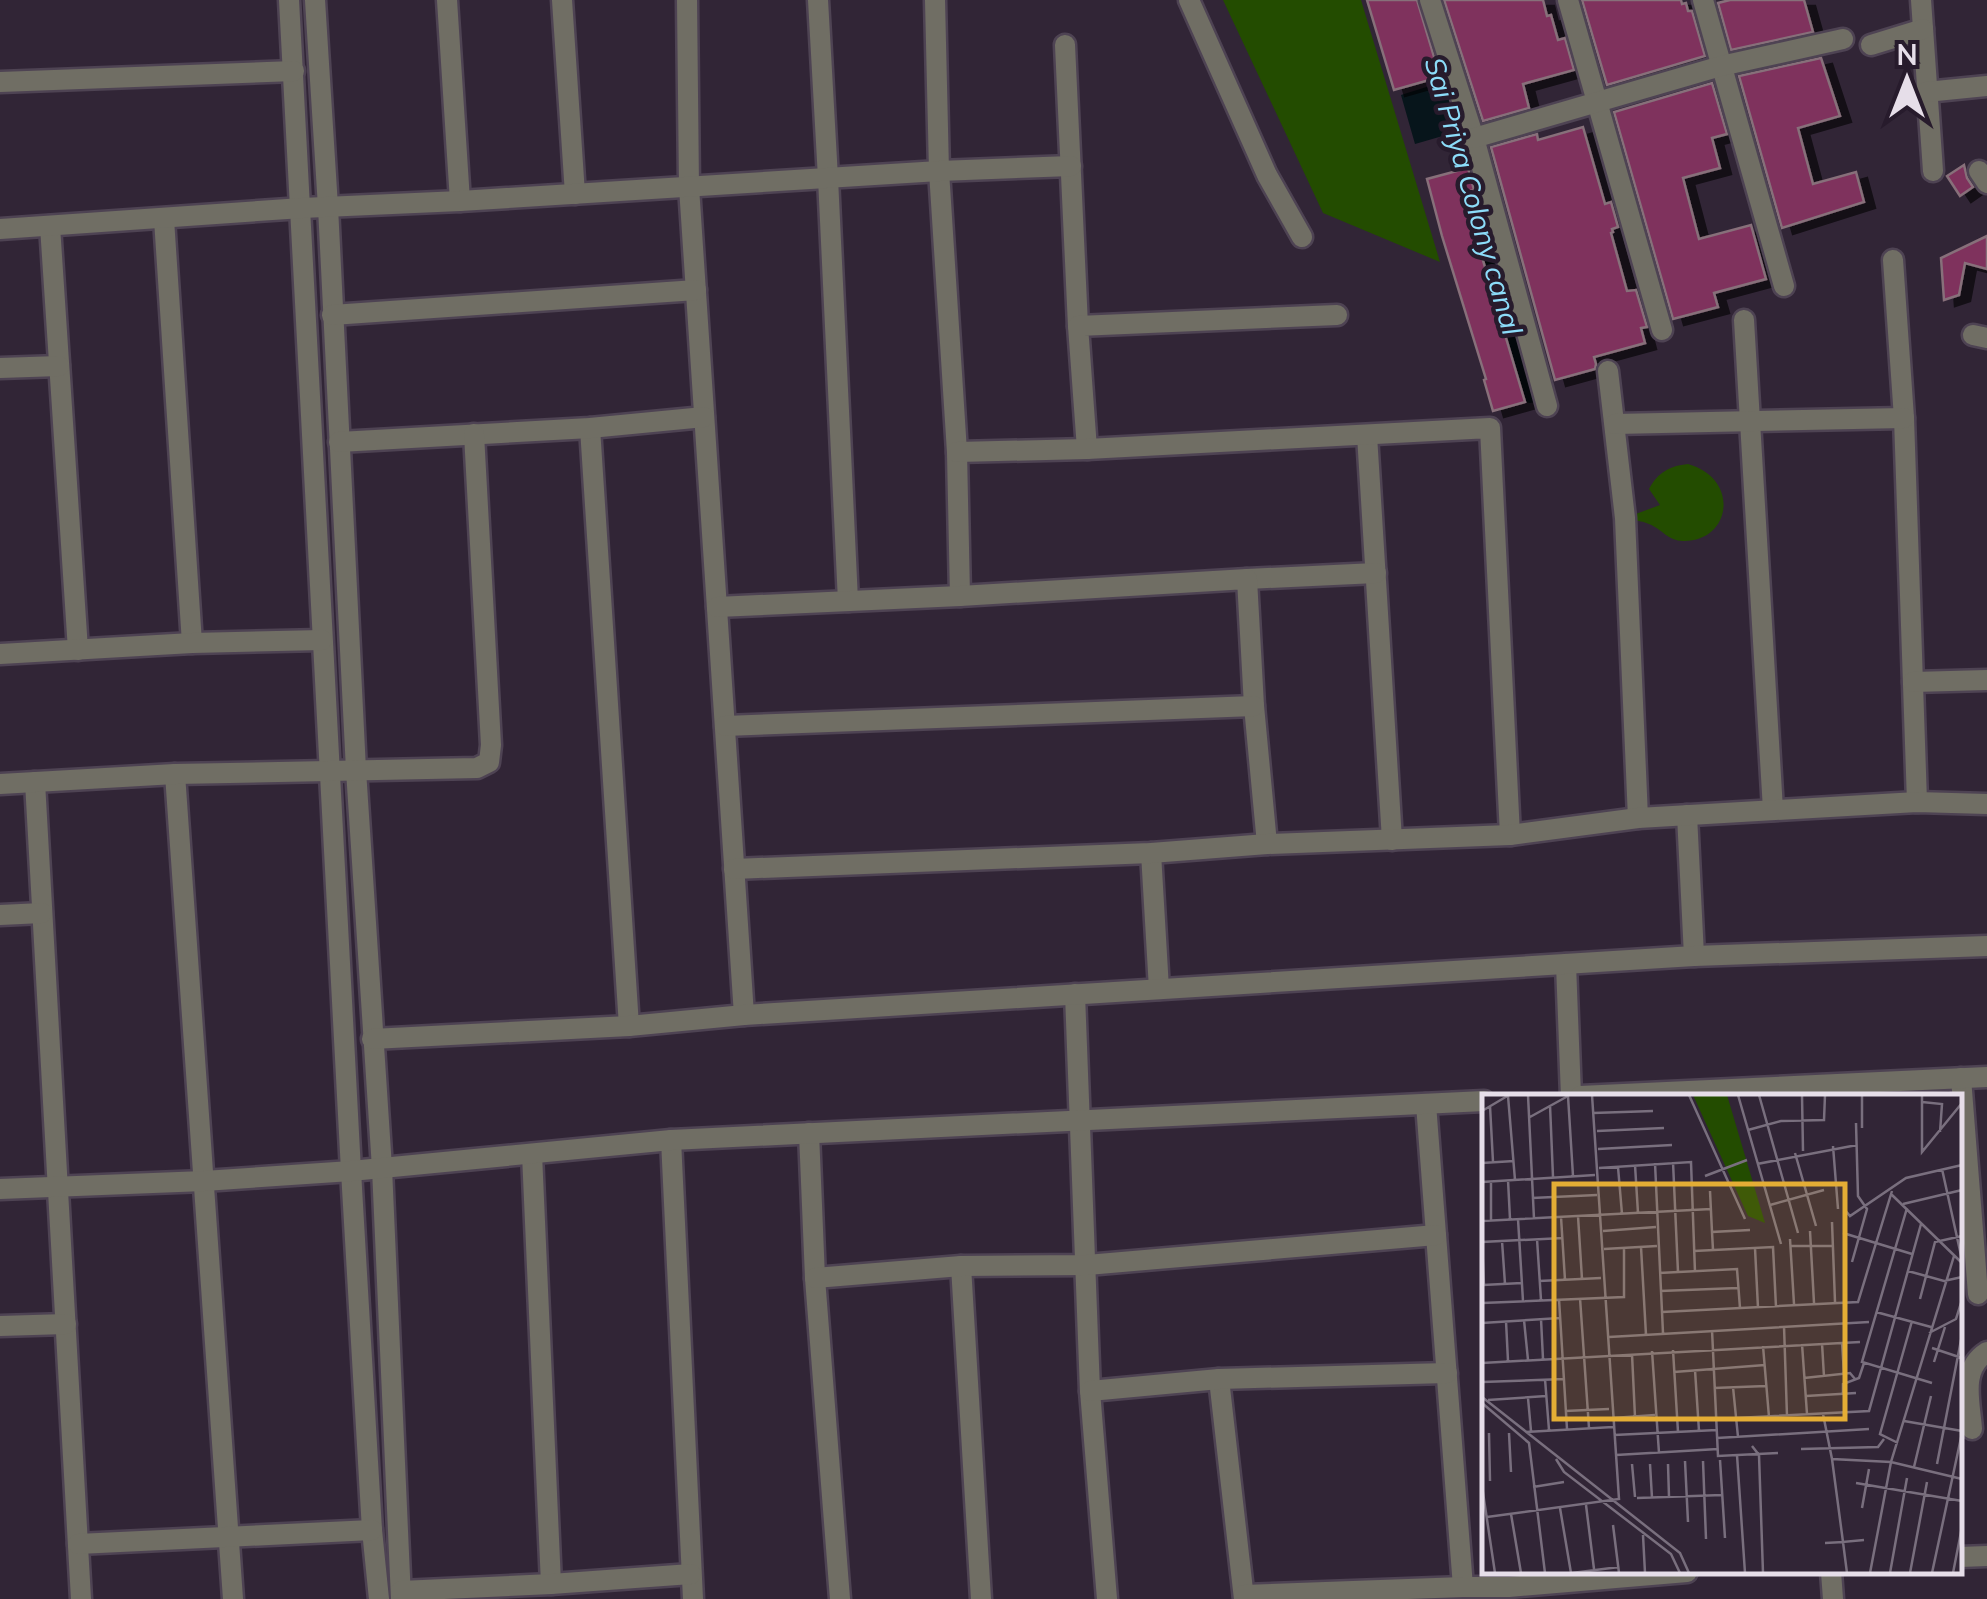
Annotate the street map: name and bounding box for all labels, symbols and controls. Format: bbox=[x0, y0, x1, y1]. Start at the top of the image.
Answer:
north arrow bbox=[1857, 30, 1957, 130]
text: N bbox=[1896, 37, 1918, 72]
water label: Sai Priya Colony canal bbox=[1418, 53, 1531, 339]
inset map bbox=[1482, 1094, 1962, 1574]

